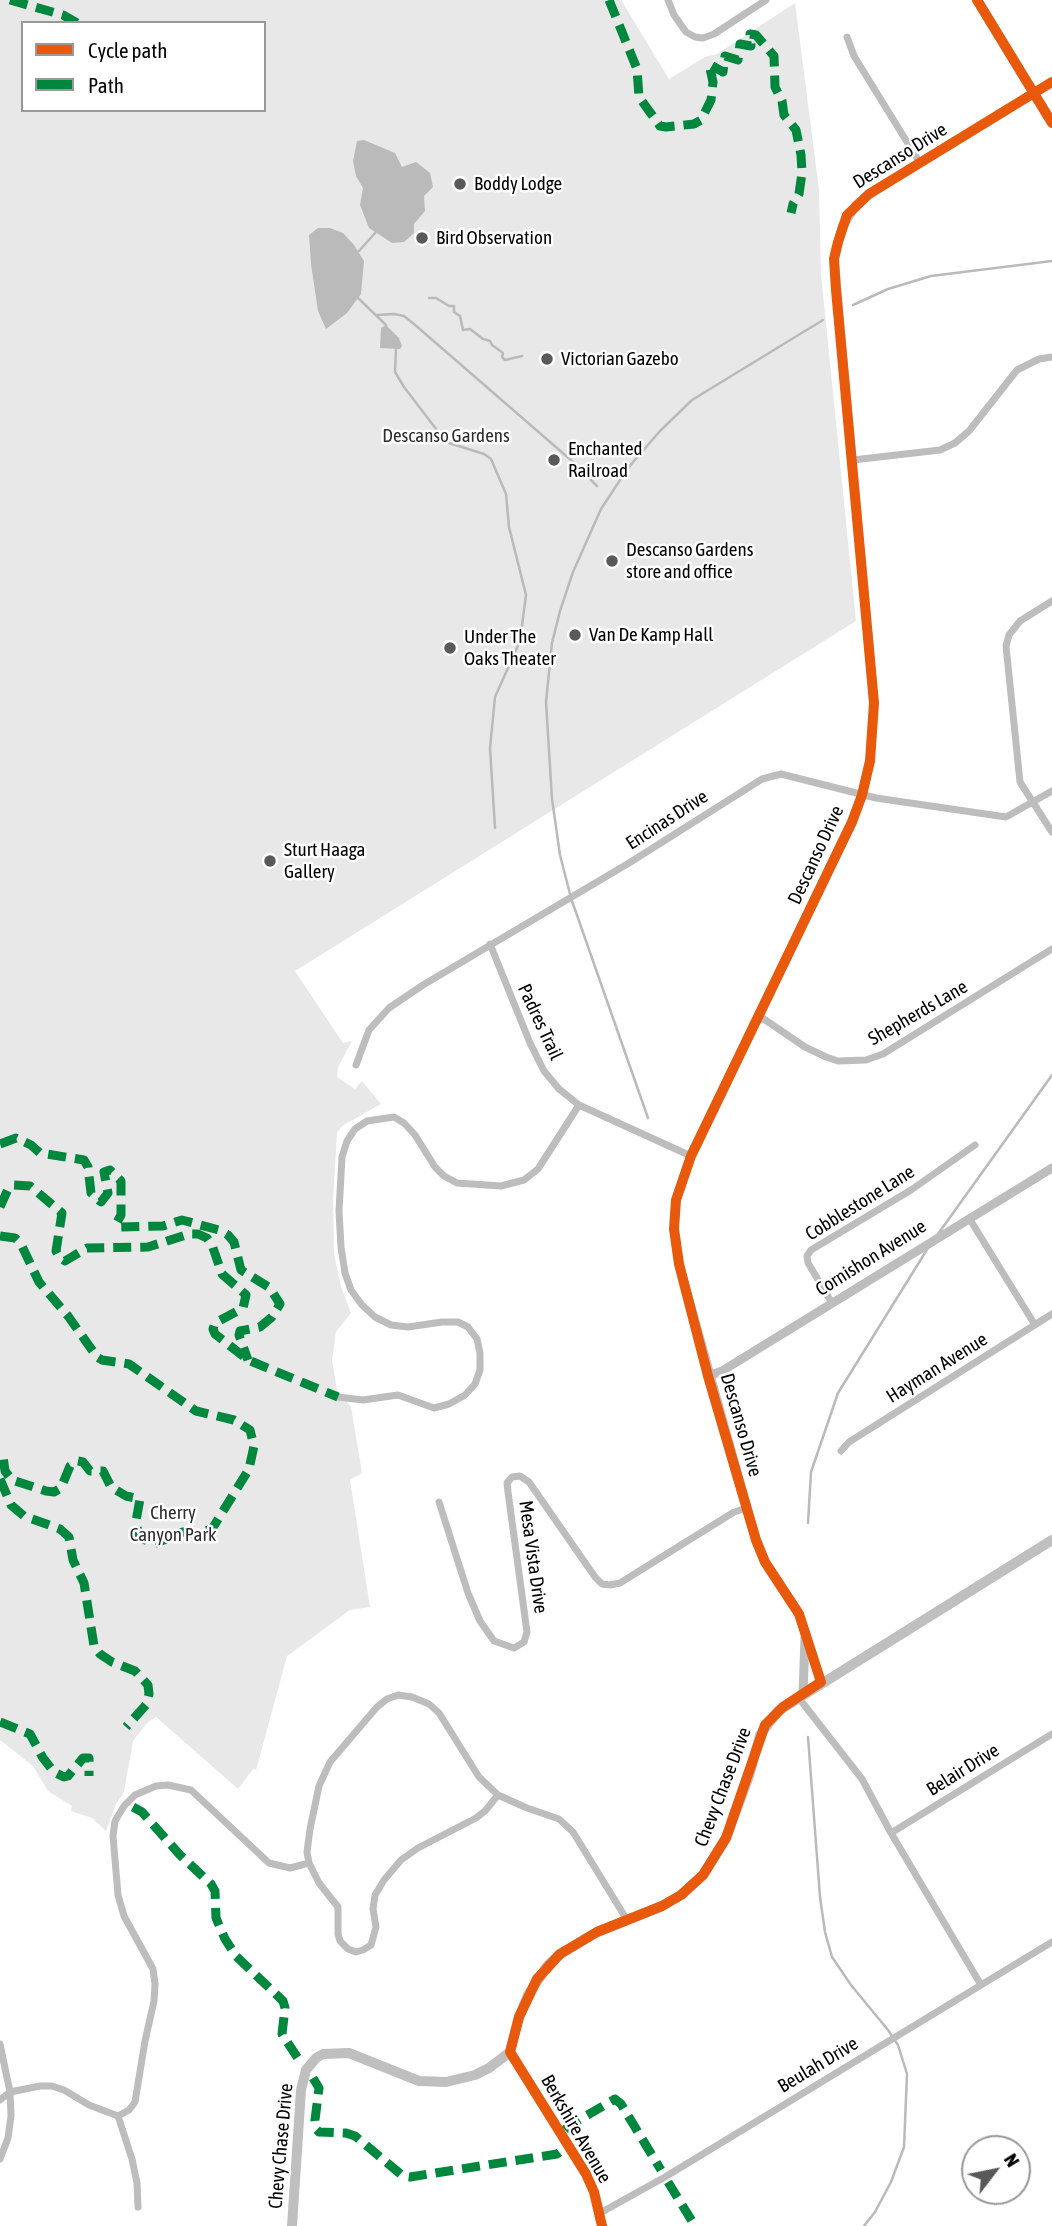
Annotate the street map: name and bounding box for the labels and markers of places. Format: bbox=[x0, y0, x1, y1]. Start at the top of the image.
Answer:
place label: Boddy Lodge bbox=[474, 173, 562, 195]
marker: Boddy Lodge bbox=[452, 176, 468, 192]
place label: Bird Observation bbox=[436, 227, 552, 249]
marker: Bird Observation bbox=[414, 230, 430, 246]
place label: Victorian Gazebo bbox=[561, 348, 679, 370]
marker: Victorian Gazebo bbox=[539, 351, 555, 367]
place label: Enchanted Railroad bbox=[568, 438, 642, 482]
marker: Enchanted Railroad bbox=[546, 452, 562, 468]
place label: Descanso Gardens store and office bbox=[626, 539, 753, 583]
marker: Descanso Gardens store and office bbox=[604, 553, 620, 569]
place label: Van De Kamp Hall bbox=[589, 624, 713, 646]
place label: Under The Oaks Theater bbox=[464, 626, 556, 670]
marker: Van De Kamp Hall bbox=[567, 627, 583, 643]
marker: Under The Oaks Theater bbox=[442, 640, 458, 656]
place label: Sturt Haaga Gallery bbox=[284, 839, 365, 883]
marker: Sturt Haaga Gallery bbox=[262, 853, 278, 869]

